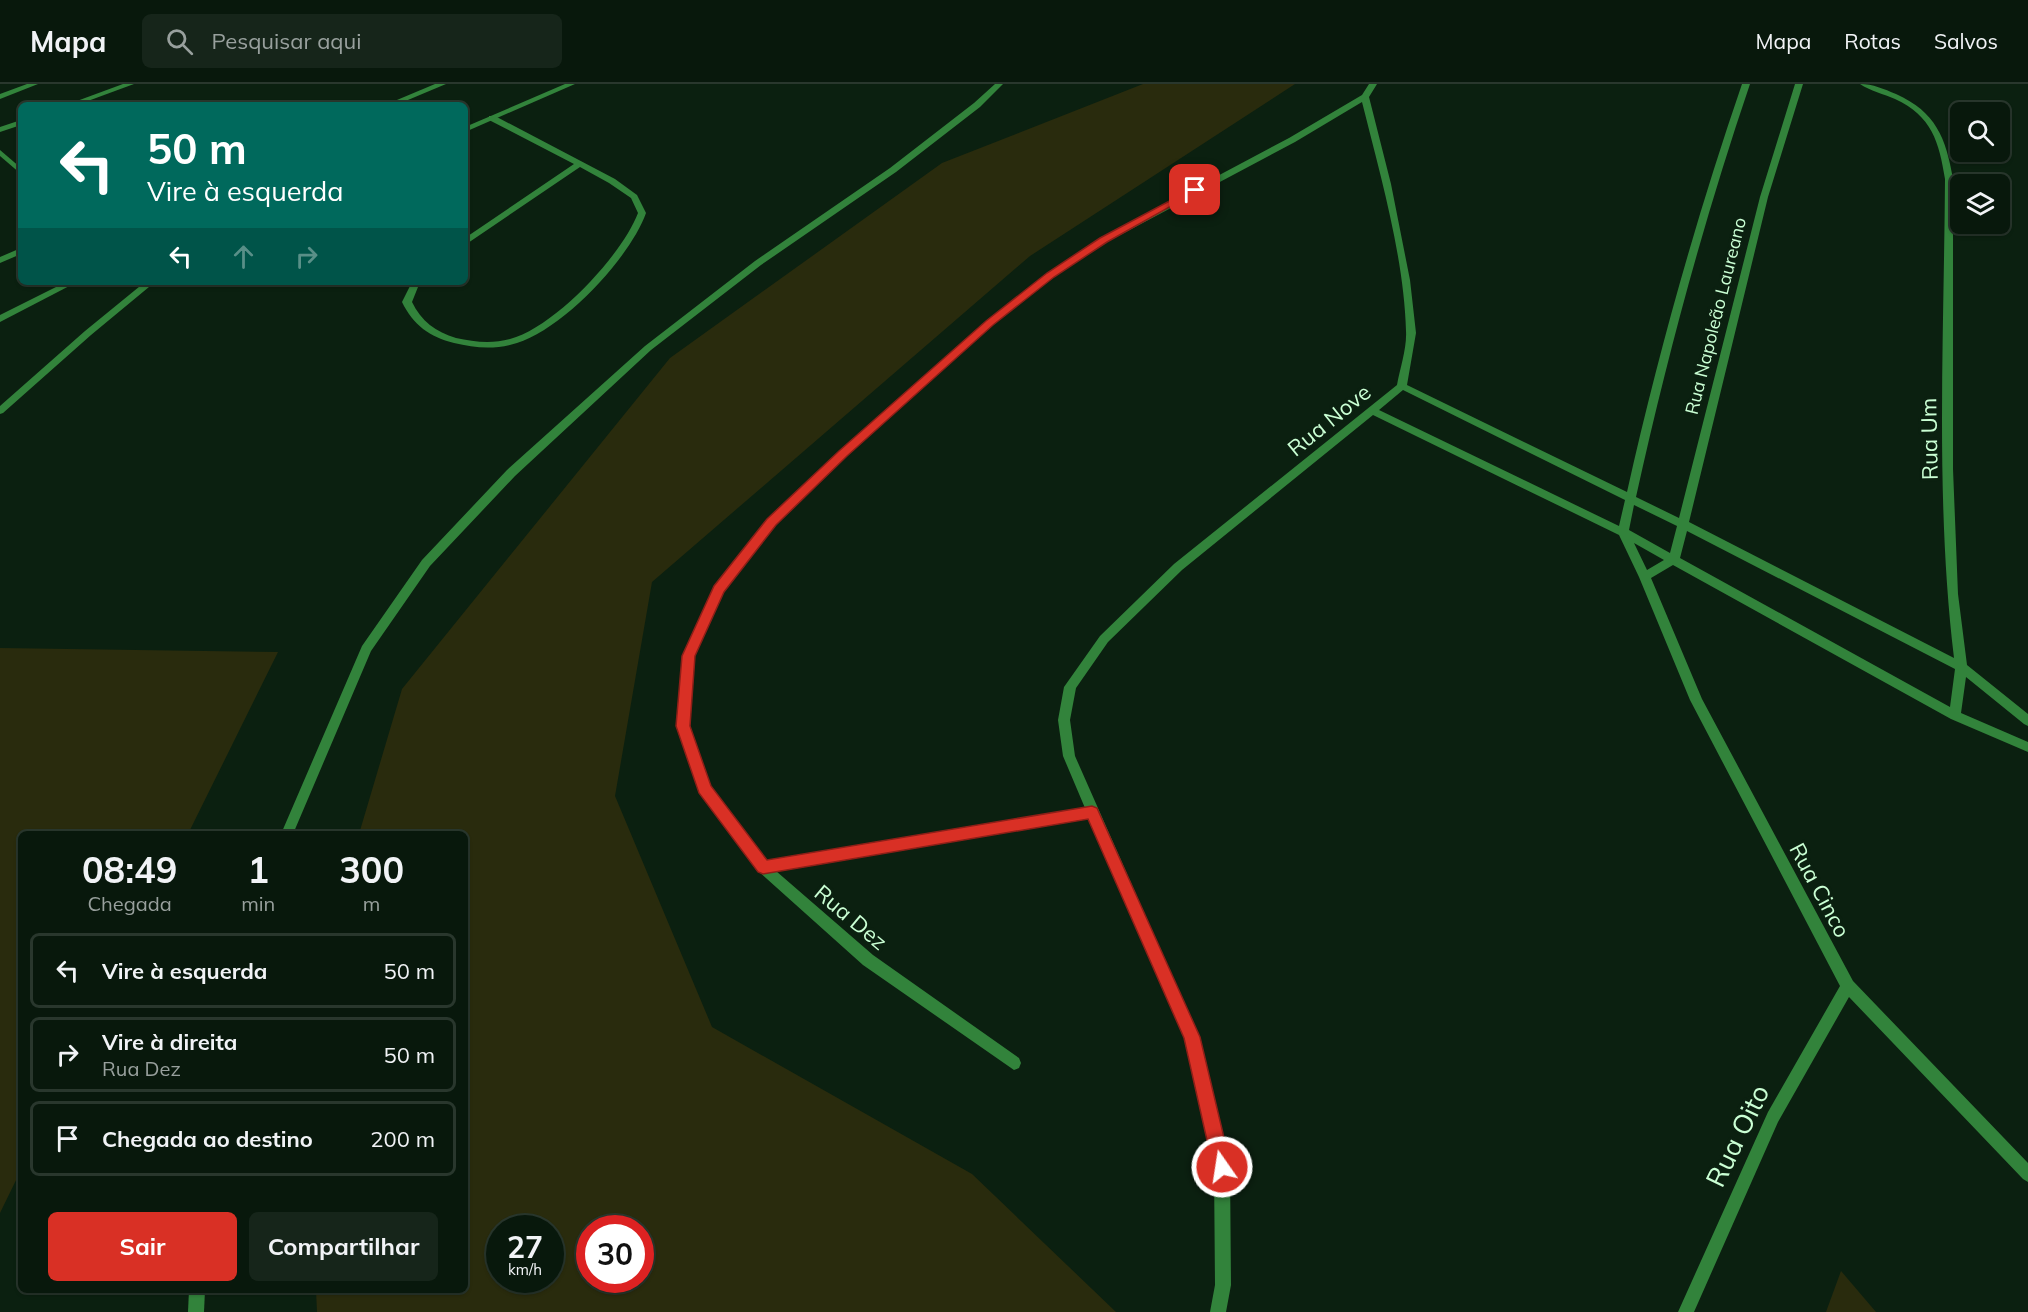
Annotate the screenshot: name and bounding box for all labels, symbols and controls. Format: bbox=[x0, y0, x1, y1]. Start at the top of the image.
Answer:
search box bbox=[142, 14, 562, 68]
text: Mapa bbox=[30, 24, 106, 59]
icon: search bbox=[163, 25, 196, 58]
text: Pesquisar aqui bbox=[211, 27, 361, 55]
text: Mapa bbox=[1756, 28, 1811, 54]
text: Rotas bbox=[1844, 28, 1901, 54]
text: Salvos bbox=[1934, 28, 1998, 54]
map controls bbox=[1950, 102, 2010, 234]
button: search bbox=[1950, 102, 2010, 162]
text: 50 m bbox=[147, 122, 247, 175]
icon: left bbox=[48, 126, 126, 204]
pin bbox=[1169, 164, 1220, 215]
icon: arrive bbox=[1178, 173, 1211, 206]
text: Vire à esquerda bbox=[147, 174, 343, 208]
button: layers bbox=[1950, 174, 2010, 234]
street label: Rua Napoleão Laureano bbox=[1680, 215, 1751, 417]
icon: left bbox=[164, 240, 197, 273]
icon: ahead bbox=[227, 240, 260, 273]
icon: right bbox=[290, 240, 323, 273]
street label: Rua Nove bbox=[1282, 378, 1376, 462]
street label: Rua Um bbox=[1914, 398, 1944, 480]
street label: Rua Cinco bbox=[1783, 838, 1857, 942]
text: 08:49 bbox=[82, 847, 177, 892]
text: 1 bbox=[247, 847, 269, 892]
text: 300 bbox=[339, 847, 404, 892]
street label: Rua Dez bbox=[809, 878, 893, 956]
text: Chegada bbox=[87, 891, 172, 916]
text: min bbox=[241, 891, 275, 916]
text: m bbox=[363, 891, 380, 916]
icon: left bbox=[51, 954, 84, 987]
text: Vire à esquerda bbox=[102, 957, 267, 985]
text: 50 m bbox=[384, 957, 435, 985]
text: Vire à direita bbox=[102, 1028, 237, 1056]
icon: right bbox=[51, 1038, 84, 1071]
text: 50 m bbox=[384, 1041, 435, 1069]
text: Rua Dez bbox=[102, 1056, 181, 1081]
street label: Rua Oito bbox=[1698, 1079, 1776, 1192]
icon: arrive bbox=[51, 1122, 84, 1155]
text: Chegada ao destino bbox=[102, 1125, 313, 1153]
text: 200 m bbox=[370, 1125, 435, 1153]
position arrow bbox=[1190, 1135, 1254, 1199]
button: Sair bbox=[48, 1212, 237, 1281]
button: Compartilhar bbox=[249, 1212, 438, 1281]
speed limit sign: 30 bbox=[576, 1215, 654, 1293]
text: 27 bbox=[507, 1228, 543, 1266]
text: km/h bbox=[508, 1260, 542, 1279]

